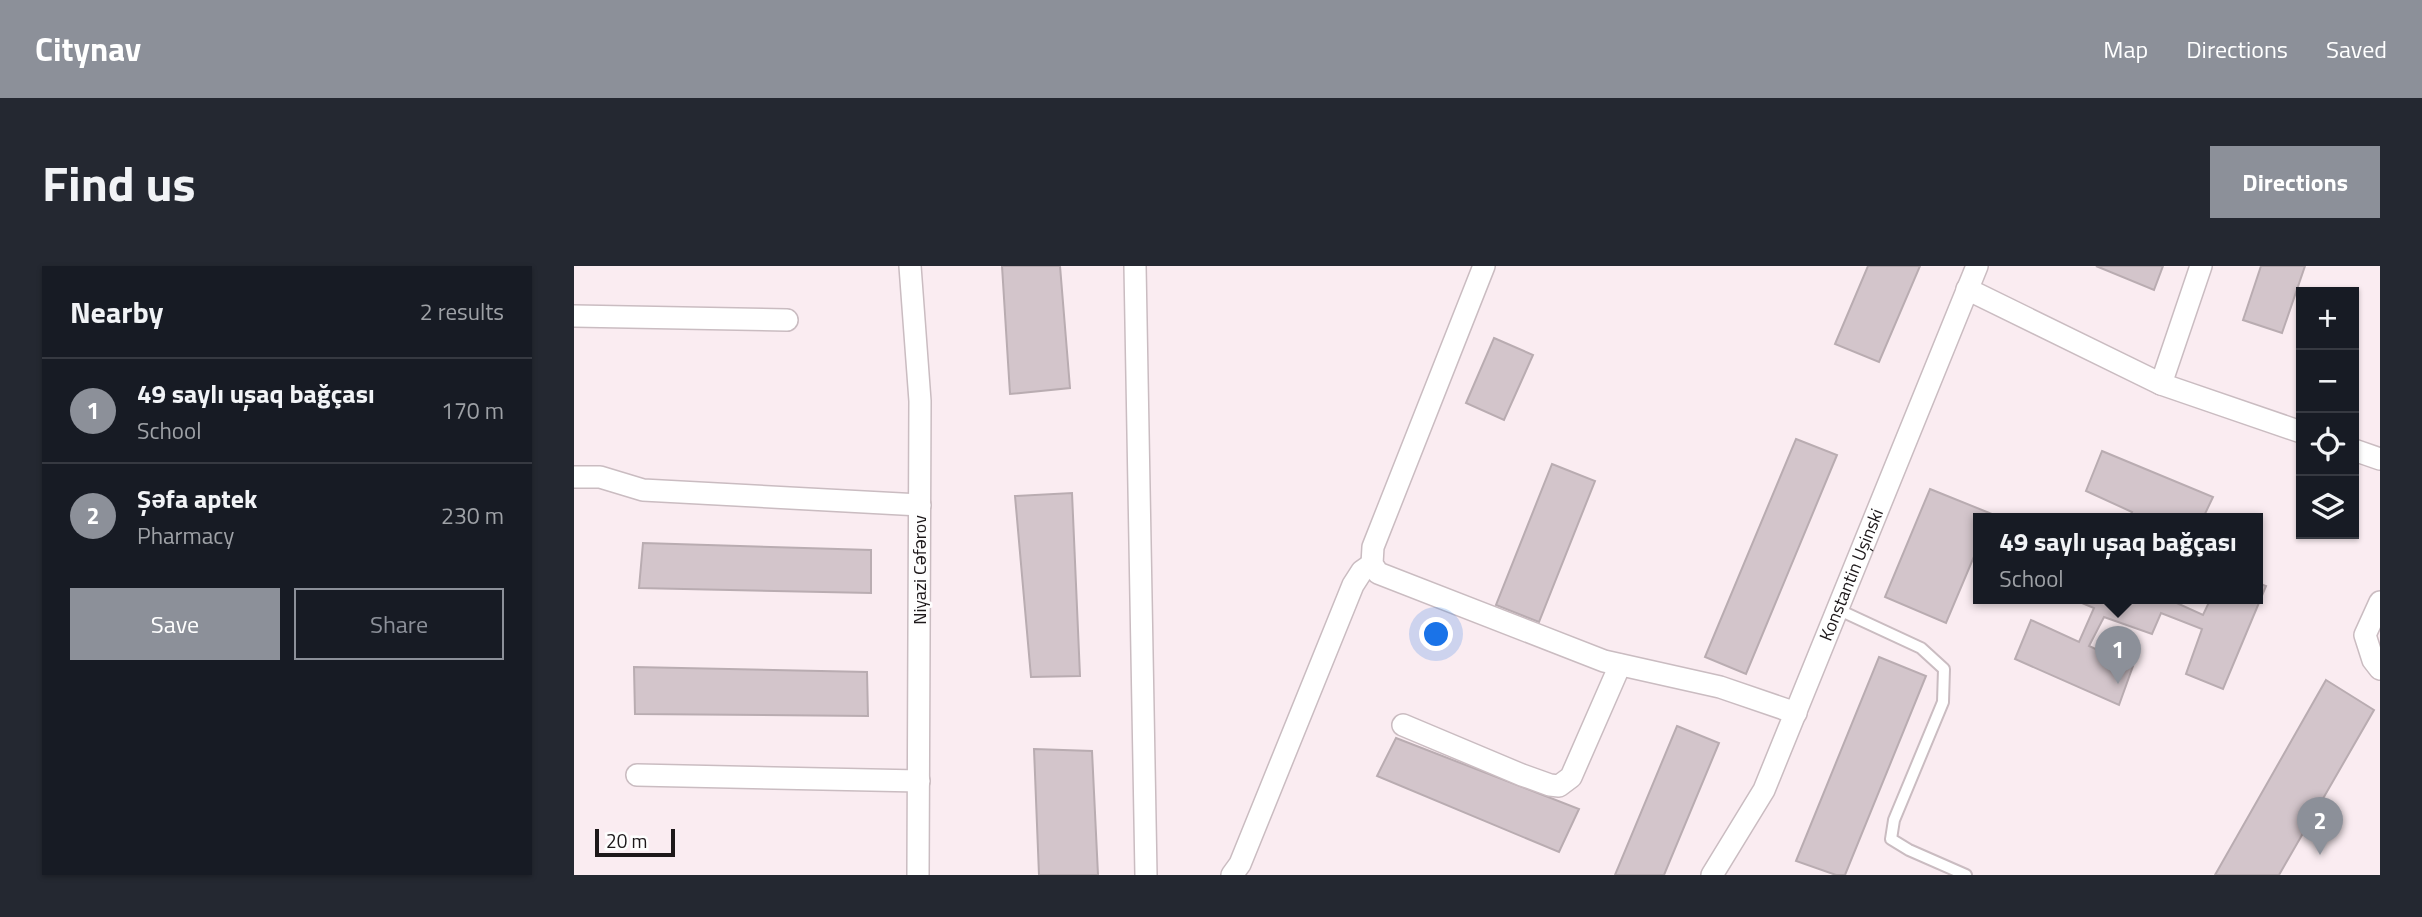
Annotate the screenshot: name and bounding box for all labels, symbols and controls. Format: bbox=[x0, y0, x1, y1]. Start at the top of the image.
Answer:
text: Citynav bbox=[35, 24, 141, 74]
text: Map bbox=[2103, 31, 2148, 67]
text: Directions bbox=[2186, 31, 2288, 67]
text: Saved bbox=[2326, 31, 2387, 67]
text: Find us bbox=[42, 145, 196, 220]
button: Directions bbox=[2210, 146, 2380, 218]
map controls bbox=[2296, 287, 2359, 539]
button: + bbox=[2296, 287, 2359, 350]
text: Nearby bbox=[70, 289, 163, 335]
text: 2 results bbox=[420, 294, 504, 329]
button: − bbox=[2296, 350, 2359, 413]
text: 49 saylı uşaq bağçası bbox=[137, 374, 375, 413]
text: 1 bbox=[87, 393, 99, 428]
text: 170 m bbox=[441, 393, 504, 428]
text: School bbox=[137, 413, 201, 448]
button: locate bbox=[2296, 413, 2359, 476]
button: layers bbox=[2296, 476, 2359, 539]
text: Şəfa aptek bbox=[137, 479, 257, 518]
text: 2 bbox=[87, 498, 99, 533]
text: 230 m bbox=[441, 498, 504, 533]
street label: Konstantin Uşinski bbox=[1812, 504, 1890, 645]
popup bbox=[1973, 513, 2263, 604]
street label: Niyazi Cəfərov bbox=[906, 515, 933, 625]
text: Pharmacy bbox=[137, 518, 234, 553]
text: 49 saylı uşaq bağçası bbox=[1999, 522, 2237, 561]
text: School bbox=[1999, 561, 2064, 596]
button: Save bbox=[70, 588, 280, 660]
button: Share bbox=[294, 588, 504, 660]
your location bbox=[1419, 617, 1453, 651]
pin: 1 bbox=[2095, 626, 2141, 684]
pin: 2 bbox=[2297, 797, 2343, 855]
scale bar bbox=[595, 826, 676, 858]
text: 20 m bbox=[606, 826, 647, 855]

